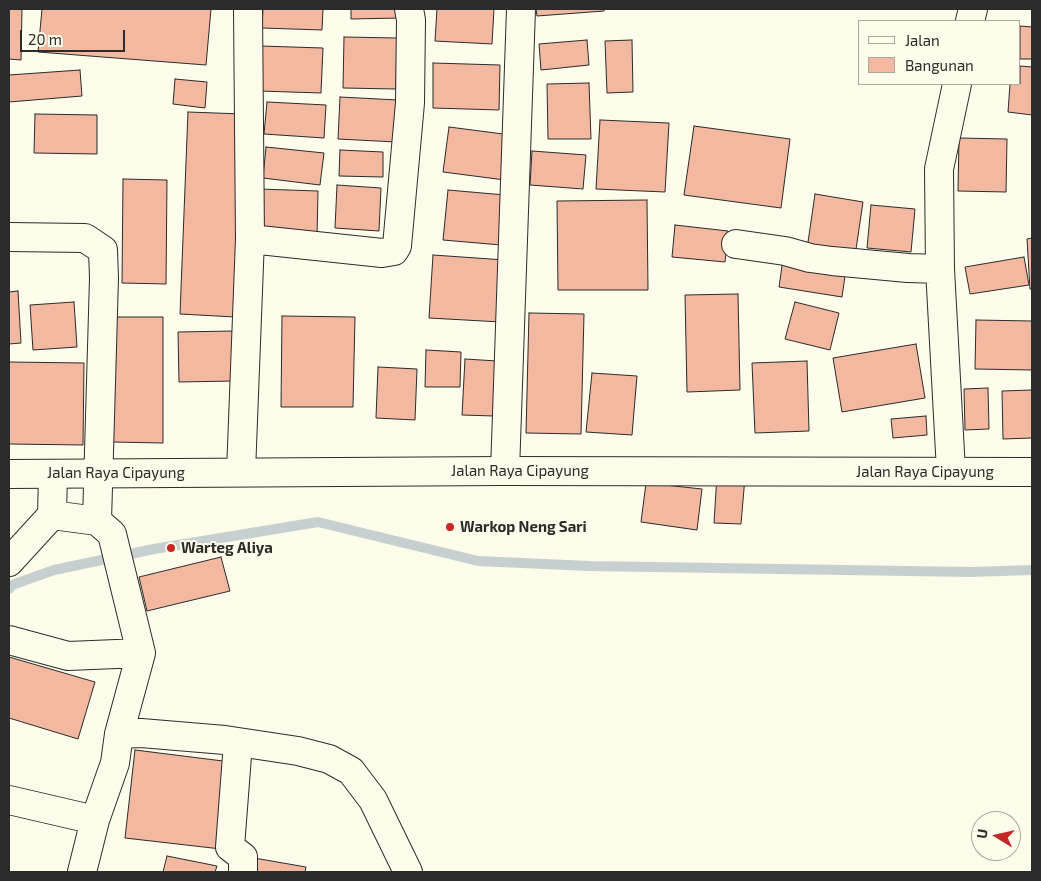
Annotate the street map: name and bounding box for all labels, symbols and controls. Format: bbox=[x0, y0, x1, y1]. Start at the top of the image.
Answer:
scale bar bbox=[22, 20, 128, 52]
legend bbox=[858, 20, 1021, 85]
text: 20 m bbox=[28, 30, 62, 48]
text: Jalan bbox=[905, 31, 940, 49]
text: Bangunan bbox=[905, 56, 974, 74]
street label: Jalan Raya Cipayung bbox=[451, 462, 589, 480]
street label: Jalan Raya Cipayung bbox=[856, 463, 994, 481]
street label: Jalan Raya Cipayung bbox=[47, 464, 185, 482]
place label: Warkop Neng Sari bbox=[460, 518, 587, 536]
marker: Warkop Neng Sari bbox=[444, 521, 456, 533]
place label: Warteg Aliya bbox=[181, 539, 273, 557]
marker: Warteg Aliya bbox=[165, 542, 177, 554]
north arrow bbox=[971, 811, 1021, 861]
text: U bbox=[973, 828, 991, 840]

